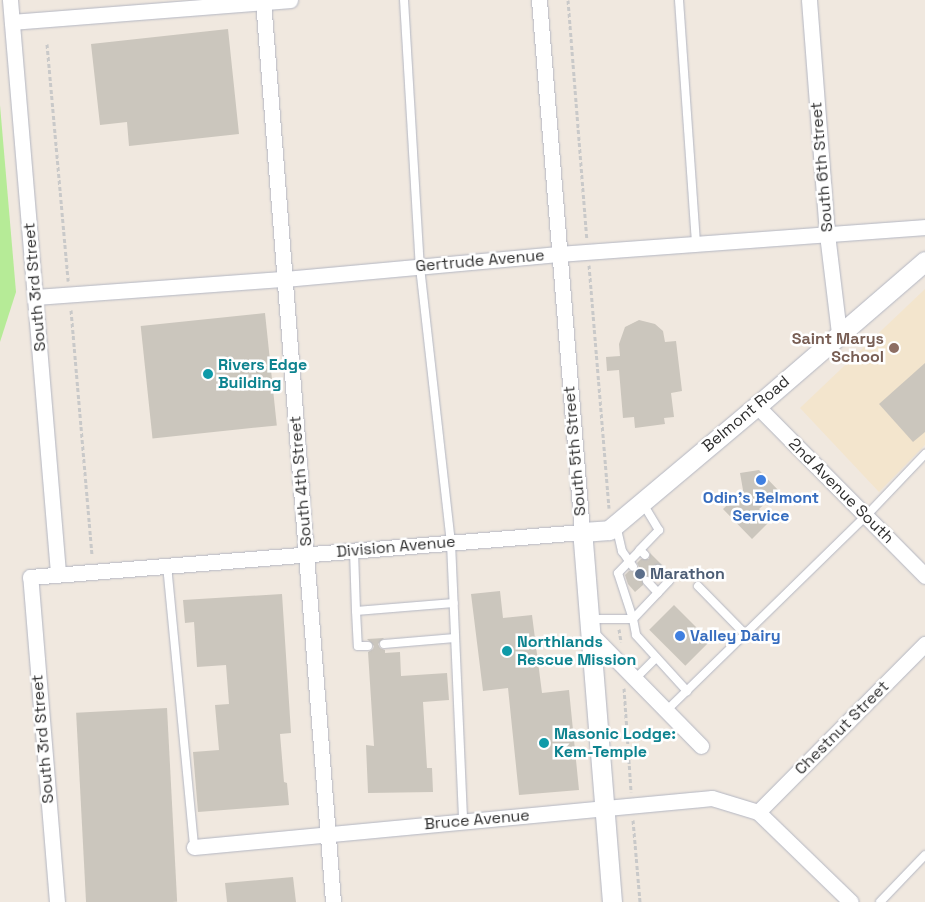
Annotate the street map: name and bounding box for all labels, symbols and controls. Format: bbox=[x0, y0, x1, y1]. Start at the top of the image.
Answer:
street label: South 6th Street bbox=[807, 101, 837, 233]
street label: South 3rd Street bbox=[20, 222, 50, 352]
street label: Gertrude Avenue bbox=[415, 246, 545, 276]
place label: Saint Marys School bbox=[792, 329, 884, 367]
marker: Saint Marys School bbox=[888, 342, 900, 354]
place label: Rivers Edge Building bbox=[218, 355, 307, 393]
marker: Rivers Edge Building bbox=[202, 368, 214, 380]
street label: Belmont Road bbox=[698, 372, 794, 456]
street label: South 5th Street bbox=[560, 385, 590, 517]
street label: South 4th Street bbox=[286, 415, 316, 547]
street label: 2nd Avenue South bbox=[784, 434, 898, 548]
marker: Odin's Belmont Service bbox=[755, 474, 767, 486]
place label: Odin's Belmont Service bbox=[703, 488, 819, 526]
street label: Division Avenue bbox=[336, 532, 456, 562]
place label: Marathon bbox=[650, 564, 725, 584]
marker: Marathon bbox=[634, 568, 646, 580]
place label: Valley Dairy bbox=[690, 626, 781, 646]
marker: Valley Dairy bbox=[674, 630, 686, 642]
place label: Northlands Rescue Mission bbox=[517, 632, 636, 670]
marker: Northlands Rescue Mission bbox=[501, 645, 513, 657]
street label: South 3rd Street bbox=[28, 674, 58, 804]
street label: Chestnut Street bbox=[791, 677, 893, 779]
place label: Masonic Lodge: Kem-Temple bbox=[554, 724, 676, 762]
marker: Masonic Lodge: Kem-Temple bbox=[538, 737, 550, 749]
street label: Bruce Avenue bbox=[423, 806, 531, 834]

